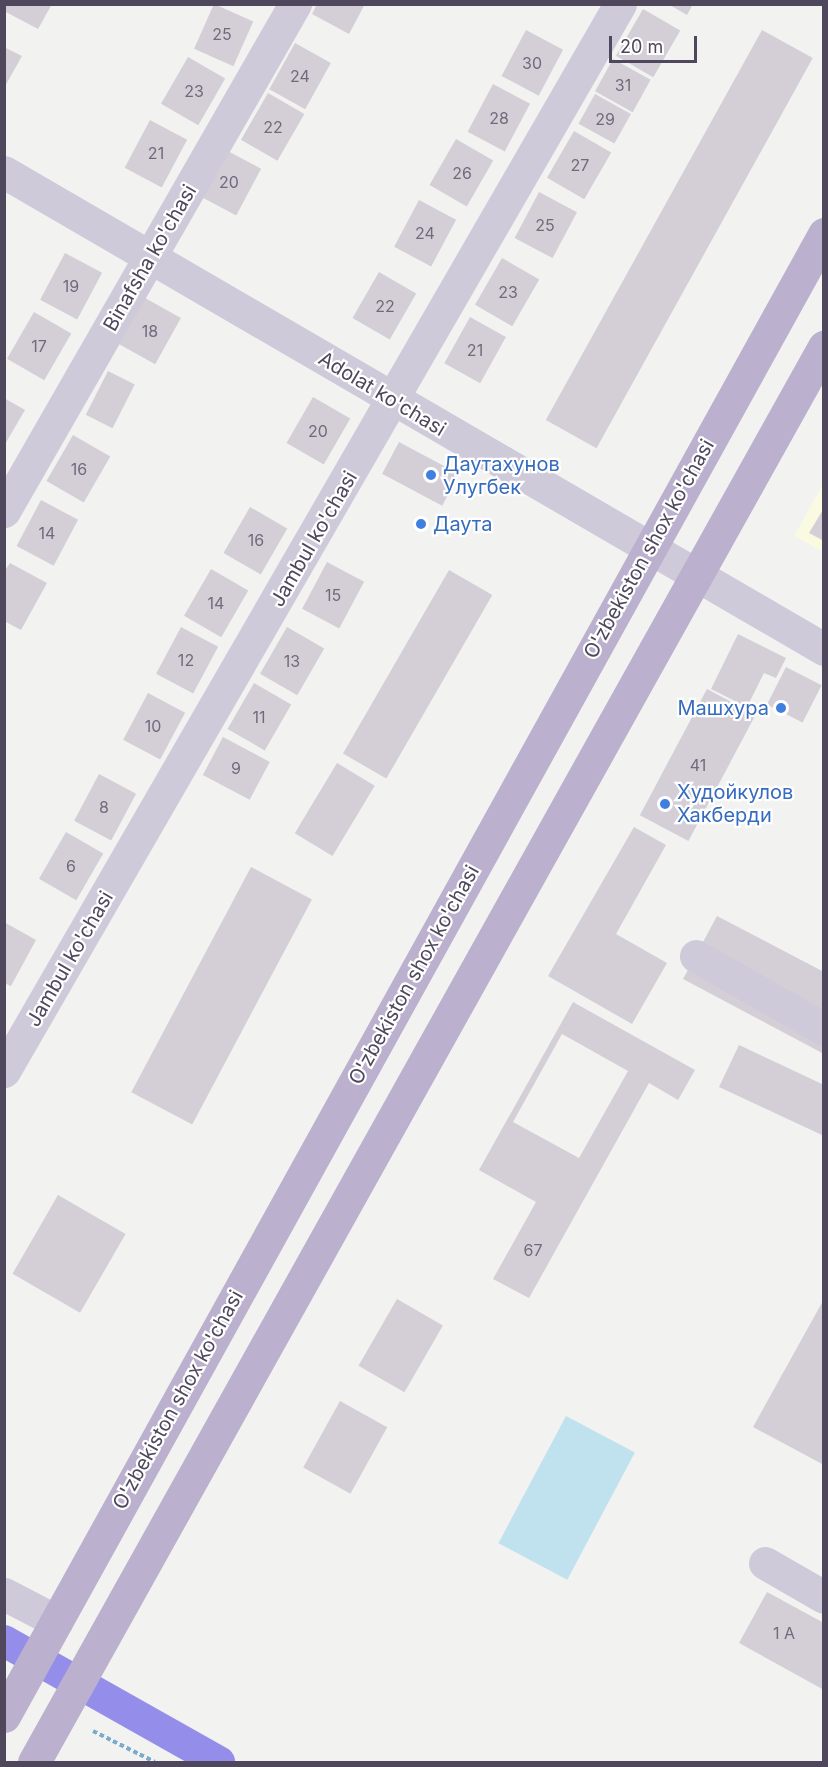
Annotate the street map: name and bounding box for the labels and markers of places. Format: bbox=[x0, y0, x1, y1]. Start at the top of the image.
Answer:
place label: Даутахунов Улугбек bbox=[443, 452, 560, 499]
marker: Даутахунов Улугбек bbox=[424, 468, 438, 482]
place label: Даута bbox=[433, 512, 492, 536]
marker: Даута bbox=[414, 517, 428, 531]
place label: Машхура bbox=[677, 696, 769, 720]
marker: Машхура bbox=[774, 701, 788, 715]
place label: Худойкулов Хакберди bbox=[677, 780, 793, 827]
marker: Худойкулов Хакберди bbox=[658, 797, 672, 811]

